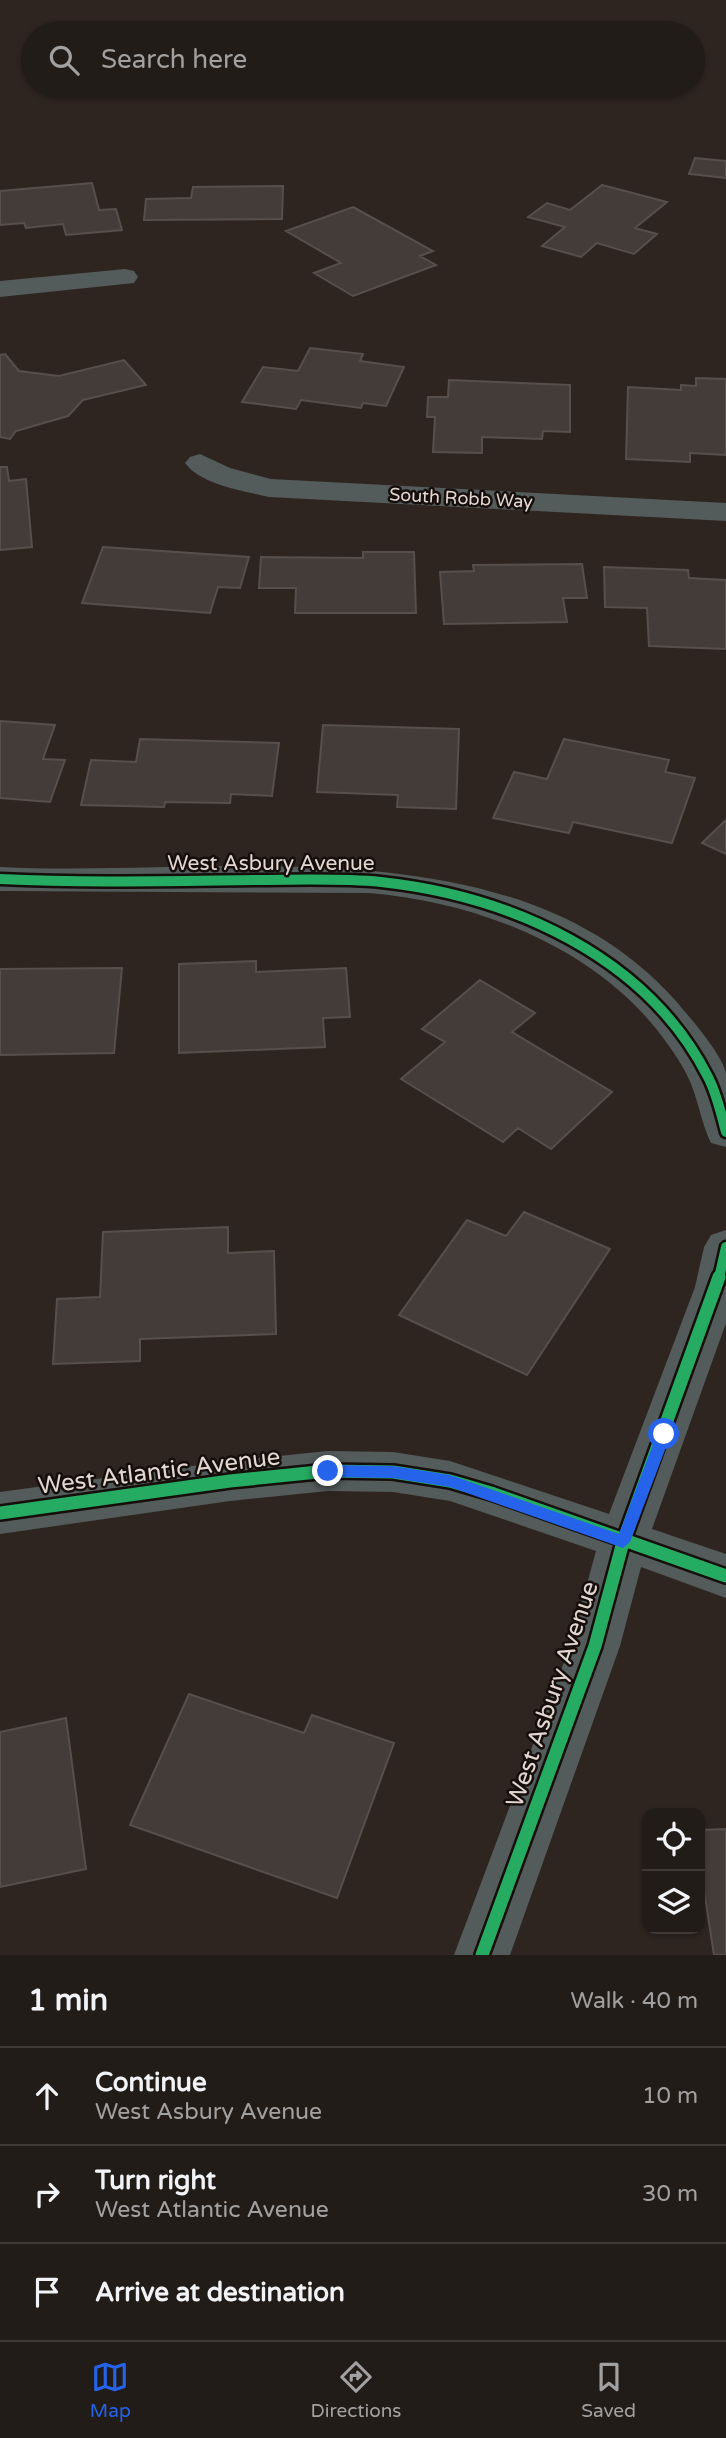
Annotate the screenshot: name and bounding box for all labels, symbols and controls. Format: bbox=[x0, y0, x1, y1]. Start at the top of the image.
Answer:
search box bbox=[21, 21, 705, 98]
icon: search bbox=[45, 41, 83, 79]
text: Search here bbox=[101, 44, 247, 75]
street label: South Robb Way bbox=[389, 483, 534, 513]
street label: West Asbury Avenue bbox=[167, 851, 375, 876]
route start bbox=[648, 1418, 679, 1449]
street label: West Atlantic Avenue bbox=[36, 1442, 282, 1501]
route end bbox=[312, 1455, 343, 1486]
street label: West Asbury Avenue bbox=[500, 1577, 605, 1811]
map controls bbox=[642, 1808, 705, 1934]
button: locate bbox=[642, 1808, 705, 1871]
button: layers bbox=[642, 1871, 705, 1934]
text: 1 min bbox=[28, 1982, 108, 2019]
text: Walk · 40 m bbox=[571, 1987, 698, 2015]
text: Continue bbox=[95, 2067, 207, 2098]
icon: ahead bbox=[28, 2077, 66, 2115]
text: 10 m bbox=[642, 2082, 698, 2110]
text: West Asbury Avenue bbox=[95, 2098, 322, 2126]
text: Turn right bbox=[95, 2165, 216, 2196]
icon: right bbox=[28, 2175, 66, 2213]
text: 30 m bbox=[642, 2180, 698, 2208]
text: West Atlantic Avenue bbox=[95, 2196, 329, 2224]
icon: arrive bbox=[28, 2273, 66, 2311]
text: Arrive at destination bbox=[95, 2277, 345, 2308]
tab: Map bbox=[90, 2358, 131, 2422]
tab: Directions bbox=[311, 2358, 402, 2422]
tab: Saved bbox=[581, 2358, 636, 2422]

